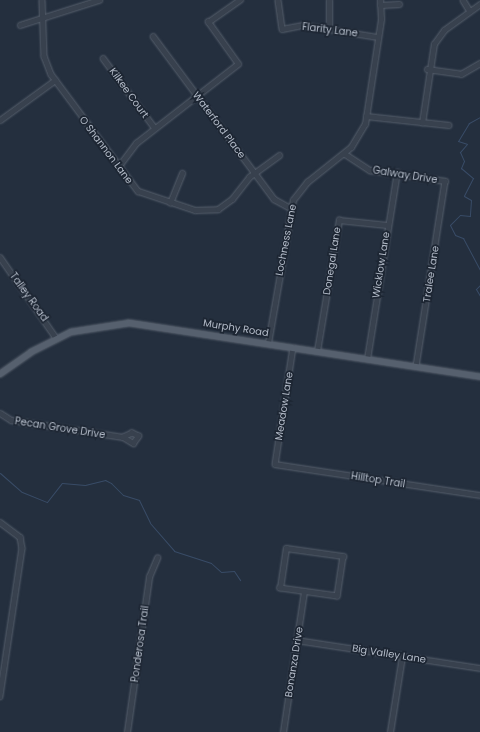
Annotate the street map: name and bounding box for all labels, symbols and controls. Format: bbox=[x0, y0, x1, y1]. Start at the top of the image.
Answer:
street label: Flarity Lane bbox=[301, 21, 359, 39]
street label: Kilkee Court bbox=[107, 66, 151, 120]
street label: Waterford Place bbox=[190, 89, 248, 161]
street label: O Shannon Lane bbox=[77, 114, 135, 186]
street label: Galway Drive bbox=[372, 164, 438, 186]
street label: Lochness Lane bbox=[273, 203, 299, 277]
street label: Donegal Lane bbox=[321, 226, 343, 296]
street label: Wicklow Lane bbox=[370, 231, 392, 299]
street label: Tralee Lane bbox=[421, 245, 441, 303]
street label: Talley Road bbox=[7, 270, 51, 324]
street label: Murphy Road bbox=[202, 317, 270, 339]
street label: Meadow Lane bbox=[273, 371, 295, 441]
street label: Pecan Grove Drive bbox=[14, 415, 106, 441]
street label: Hilltop Trail bbox=[350, 470, 406, 490]
street label: Ponderosa Trail bbox=[129, 605, 151, 683]
street label: Bonanza Drive bbox=[283, 626, 305, 698]
street label: Big Valley Lane bbox=[351, 642, 427, 666]

